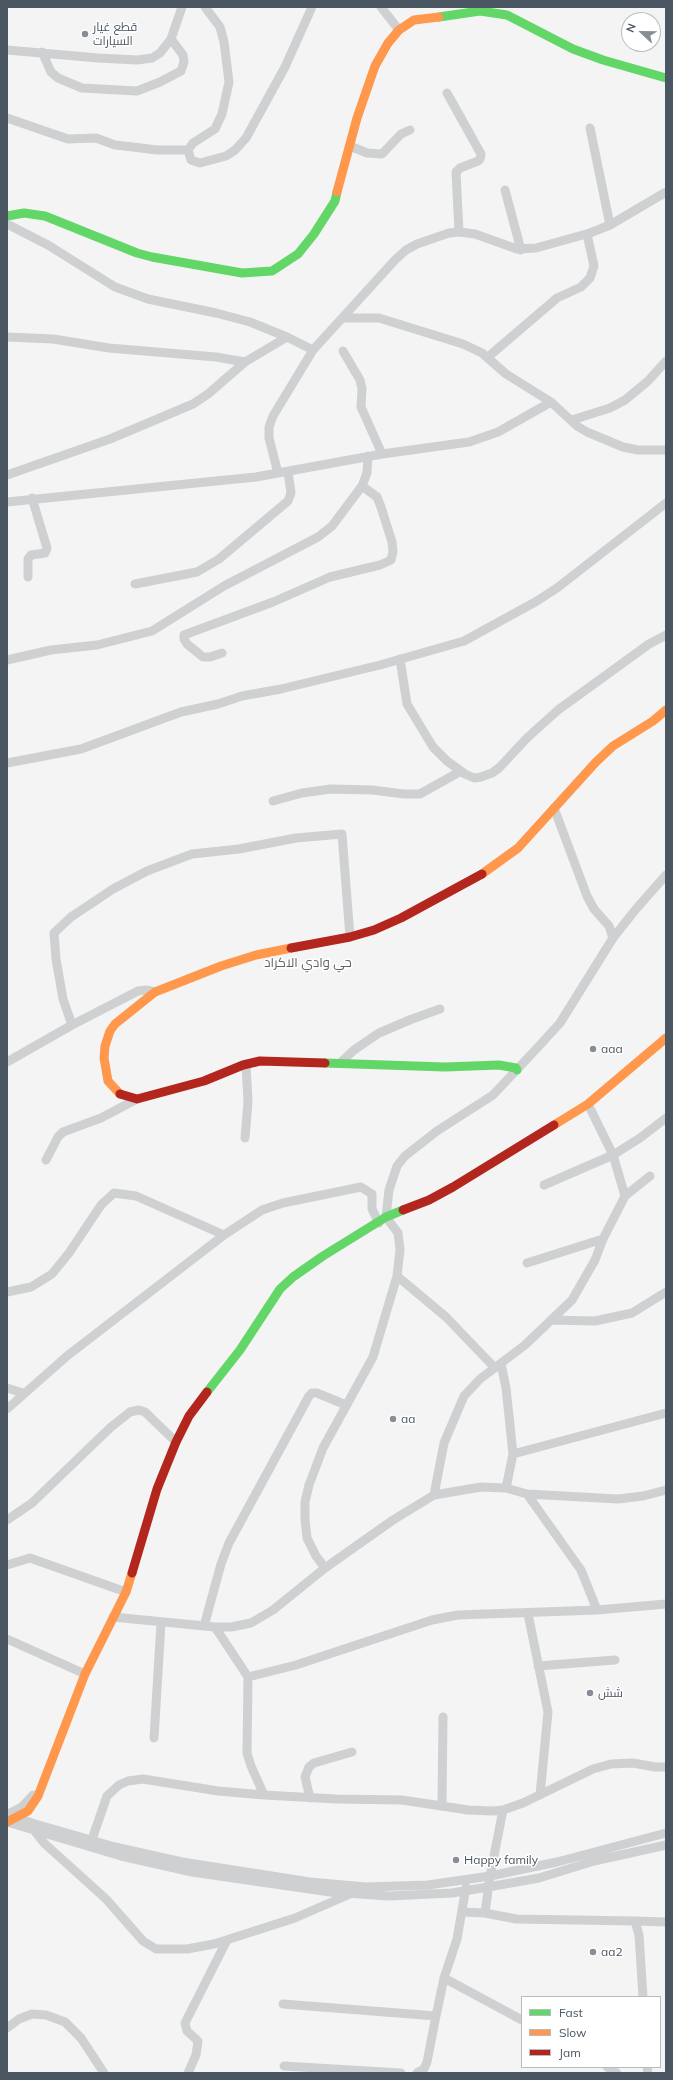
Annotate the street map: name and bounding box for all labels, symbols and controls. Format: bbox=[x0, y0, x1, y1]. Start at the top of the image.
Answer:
north arrow bbox=[621, 12, 661, 52]
place label: قطع غيار السيارات bbox=[93, 20, 137, 48]
text: N bbox=[623, 21, 639, 34]
marker: قطع غيار السيارات bbox=[80, 29, 90, 39]
district label: حي وادي الاكراد bbox=[264, 955, 352, 971]
place label: aaa bbox=[601, 1042, 623, 1056]
marker: aaa bbox=[588, 1044, 598, 1054]
place label: aa bbox=[401, 1412, 415, 1426]
marker: aa bbox=[388, 1414, 398, 1424]
place label: شش bbox=[598, 1686, 623, 1700]
marker: شش bbox=[585, 1688, 595, 1698]
place label: Happy family bbox=[464, 1853, 538, 1867]
marker: Happy family bbox=[451, 1855, 461, 1865]
place label: aa2 bbox=[601, 1945, 623, 1959]
marker: aa2 bbox=[588, 1947, 598, 1957]
legend bbox=[521, 1996, 661, 2068]
text: Fast bbox=[559, 2005, 583, 2020]
text: Slow bbox=[559, 2025, 587, 2040]
text: Jam bbox=[559, 2045, 581, 2060]

